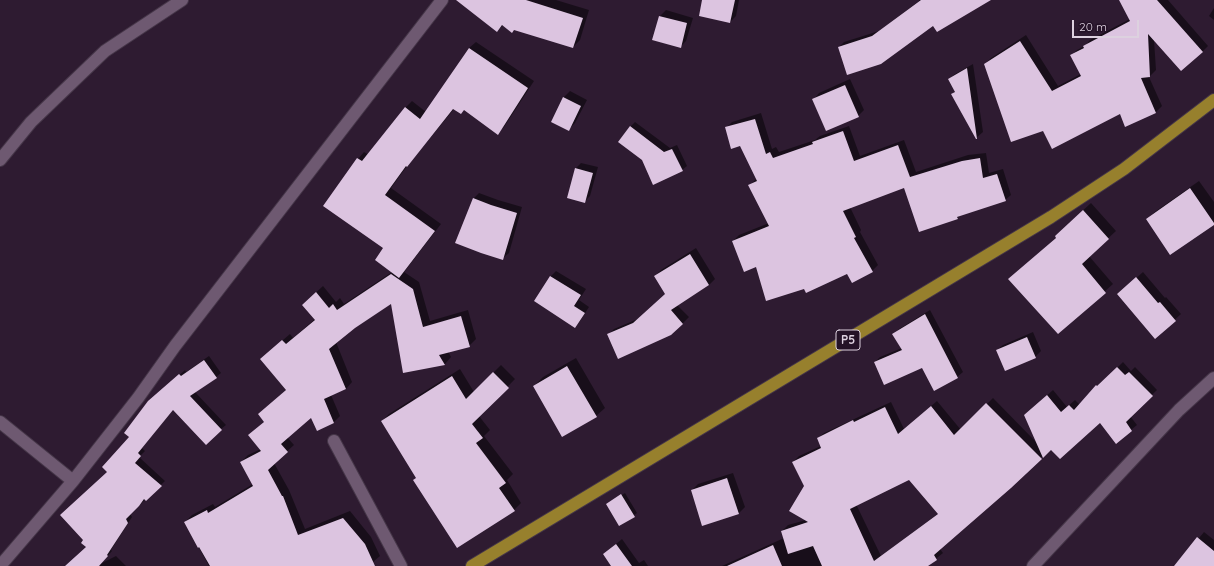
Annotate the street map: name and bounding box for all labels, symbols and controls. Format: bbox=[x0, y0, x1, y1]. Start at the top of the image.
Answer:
scale bar bbox=[1074, 12, 1141, 38]
text: 20 m bbox=[1079, 19, 1107, 34]
road number: P5 bbox=[836, 330, 860, 350]

